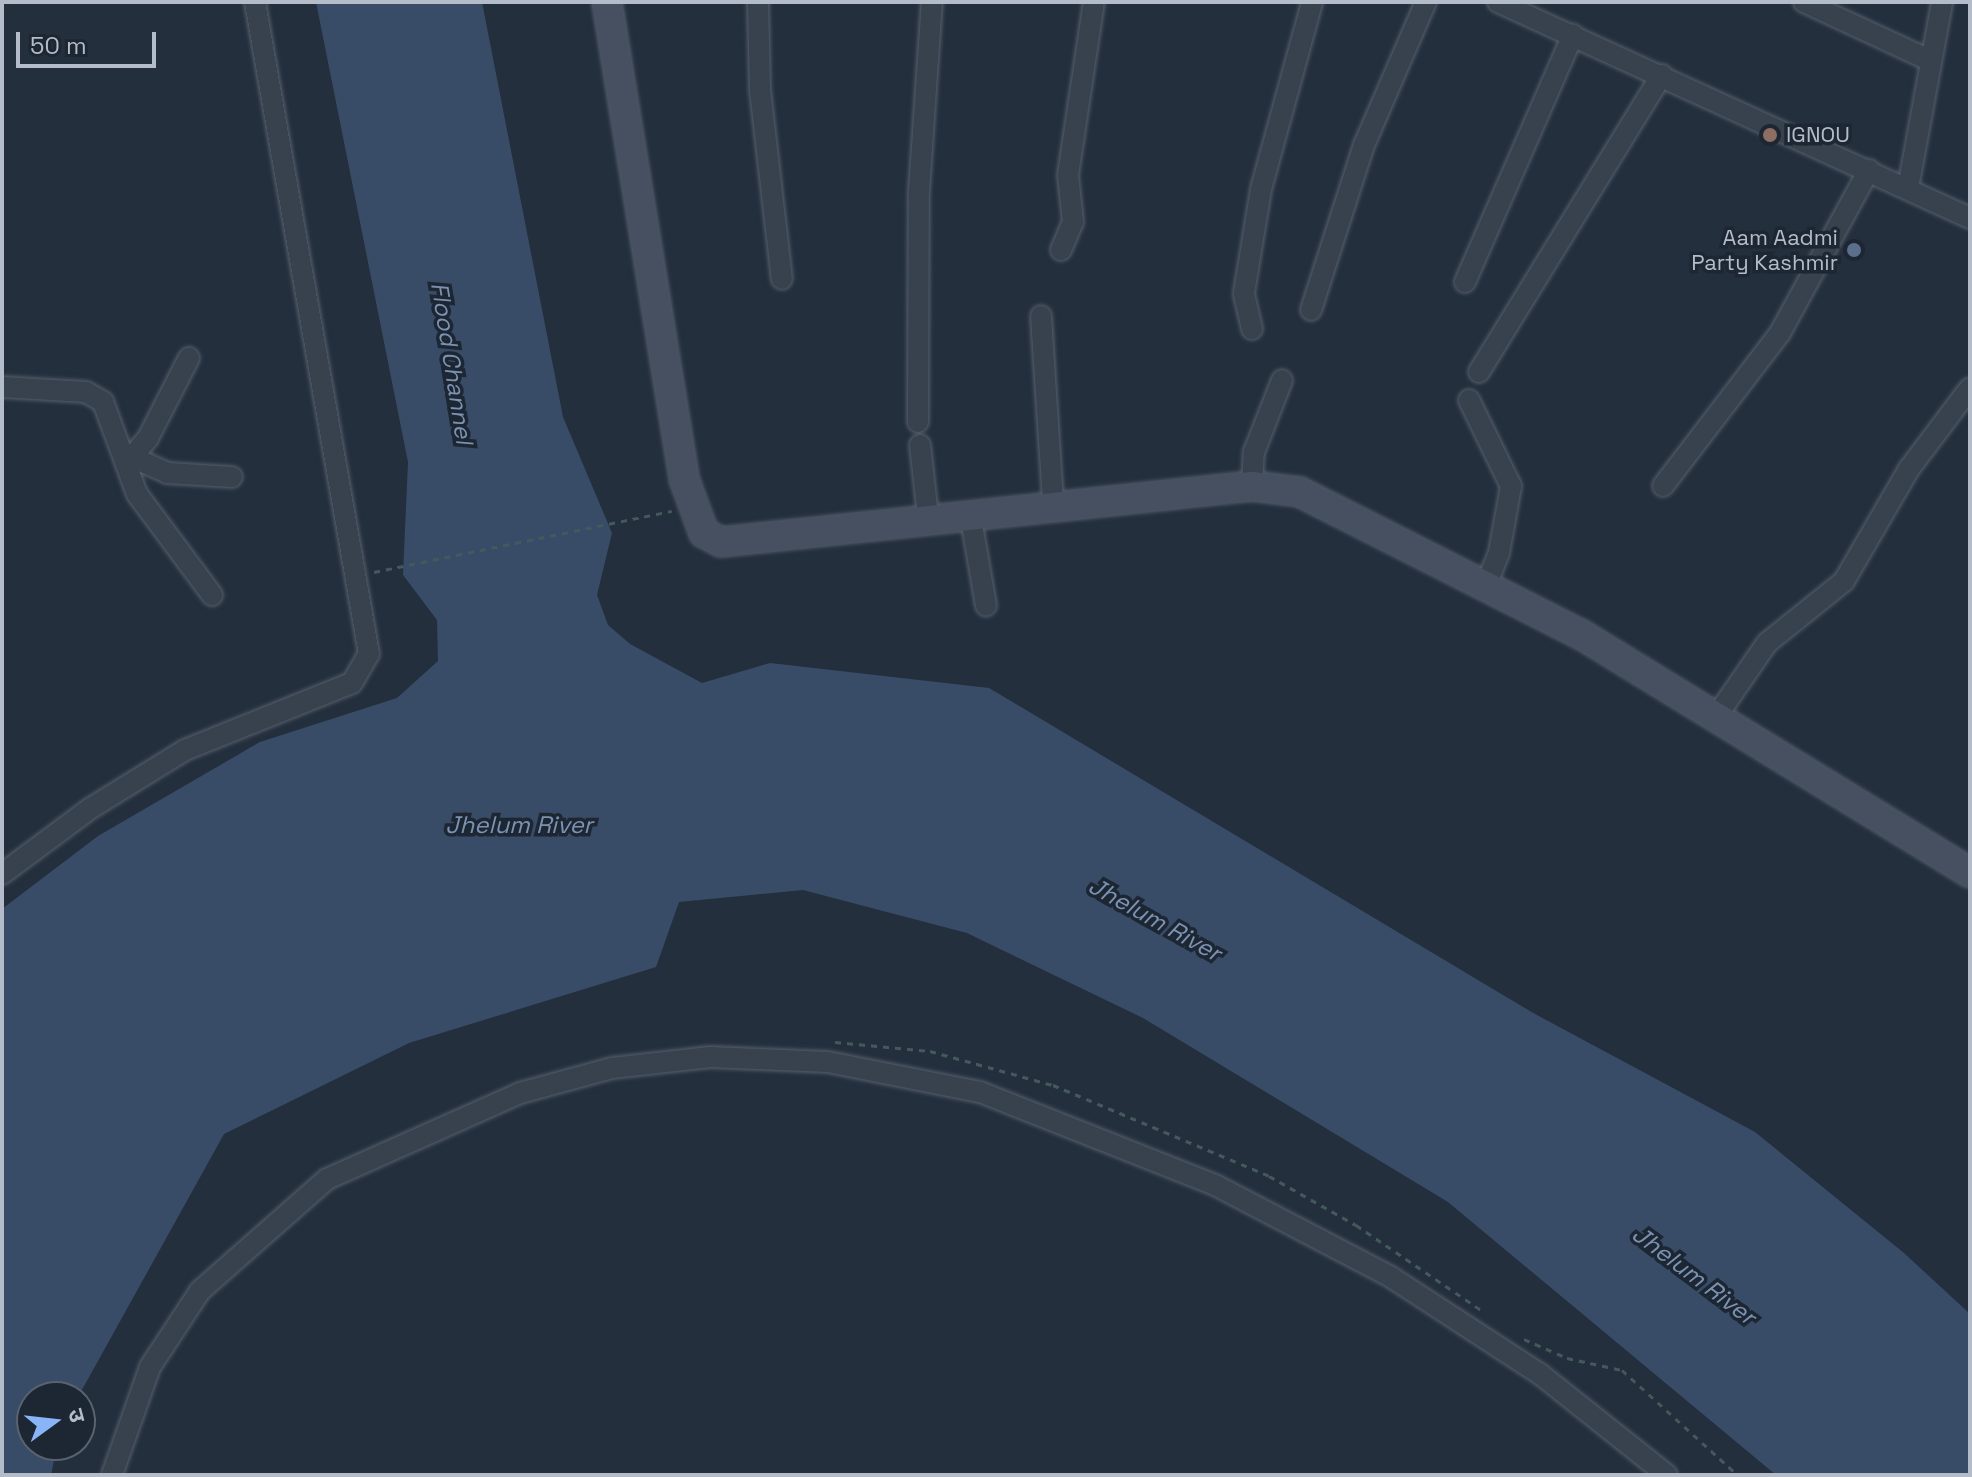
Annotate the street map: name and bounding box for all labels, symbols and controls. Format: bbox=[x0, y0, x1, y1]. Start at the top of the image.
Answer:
scale bar bbox=[20, 16, 160, 66]
text: 50 m bbox=[30, 30, 87, 61]
place label: IGNOU bbox=[1786, 122, 1850, 148]
marker: IGNOU bbox=[1761, 126, 1779, 144]
place label: Aam Aadmi Party Kashmir bbox=[1691, 224, 1838, 276]
marker: Aam Aadmi Party Kashmir bbox=[1845, 241, 1863, 259]
water label: Flood Channel bbox=[425, 280, 479, 446]
water label: Jhelum River bbox=[445, 811, 593, 839]
water label: Jhelum River bbox=[1084, 871, 1226, 967]
water label: Jhelum River bbox=[1627, 1219, 1761, 1331]
north arrow bbox=[16, 1381, 96, 1461]
text: उ bbox=[62, 1405, 92, 1425]

